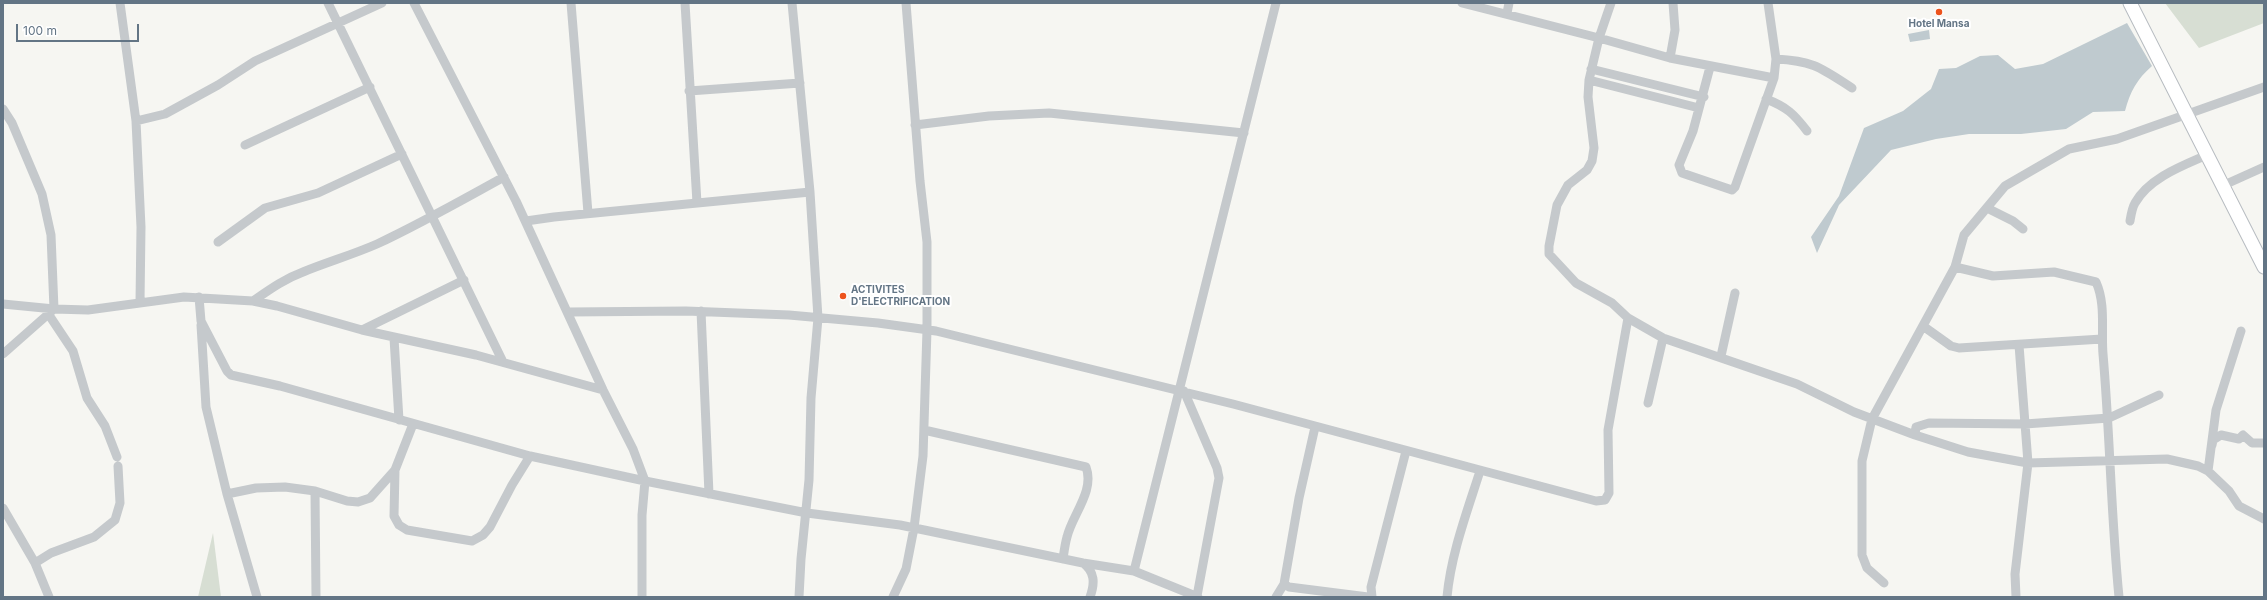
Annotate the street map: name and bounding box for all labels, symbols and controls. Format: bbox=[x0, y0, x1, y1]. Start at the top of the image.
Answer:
marker: Hotel Mansa bbox=[1934, 7, 1944, 17]
scale bar bbox=[18, 16, 141, 42]
place label: Hotel Mansa bbox=[1909, 18, 1969, 30]
text: 100 m bbox=[23, 23, 57, 38]
place label: ACTIVITES D'ELECTRIFICATION bbox=[851, 284, 950, 308]
marker: ACTIVITES D'ELECTRIFICATION bbox=[838, 291, 848, 301]

